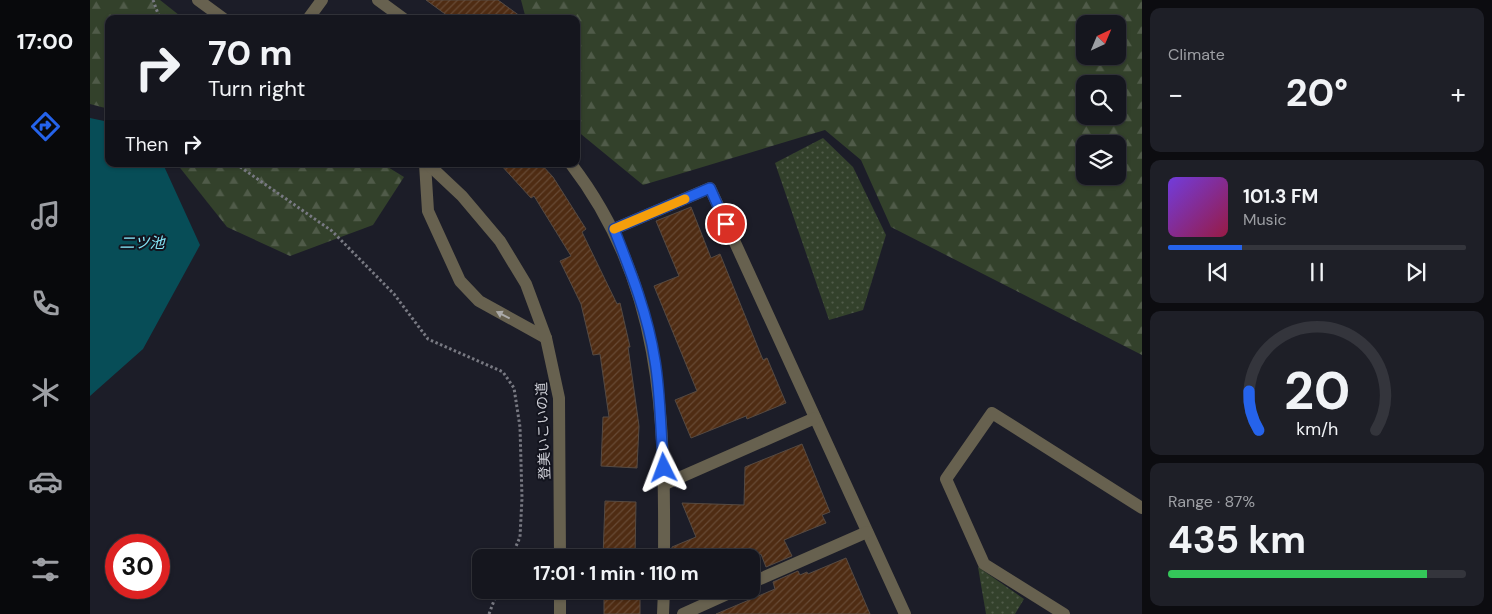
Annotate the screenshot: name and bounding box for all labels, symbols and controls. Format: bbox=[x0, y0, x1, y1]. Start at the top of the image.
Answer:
north arrow bbox=[1076, 15, 1126, 65]
map controls bbox=[1076, 15, 1126, 185]
text: 17:00 bbox=[17, 27, 73, 56]
text: 70 m bbox=[208, 30, 292, 76]
icon: right bbox=[125, 35, 190, 100]
text: Climate bbox=[1168, 44, 1225, 65]
text: 20° bbox=[1286, 68, 1348, 118]
text: Turn right bbox=[208, 74, 305, 103]
button: search bbox=[1076, 75, 1126, 125]
text: − bbox=[1168, 76, 1183, 113]
text: + bbox=[1451, 76, 1466, 113]
icon: directions bbox=[28, 109, 63, 144]
icon: right bbox=[178, 130, 206, 158]
text: Then bbox=[125, 132, 168, 157]
button: layers bbox=[1076, 135, 1126, 185]
text: 101.3 FM bbox=[1243, 184, 1318, 209]
icon: music bbox=[28, 198, 63, 233]
pin bbox=[705, 203, 747, 245]
text: Music bbox=[1243, 209, 1287, 230]
icon: arrive bbox=[712, 210, 740, 238]
water label: 二ツ池 bbox=[119, 233, 166, 253]
icon: previous bbox=[1204, 258, 1232, 286]
icon: pause bbox=[1303, 258, 1331, 286]
icon: next bbox=[1402, 258, 1430, 286]
icon: phone bbox=[28, 286, 63, 321]
one-way arrow bbox=[496, 311, 511, 319]
text: 20 bbox=[1284, 357, 1350, 425]
icon: climate bbox=[28, 375, 63, 410]
street label: 登美いこいの道 bbox=[532, 382, 554, 480]
text: km/h bbox=[1296, 417, 1338, 441]
position arrow bbox=[637, 441, 689, 493]
icon: car bbox=[28, 464, 63, 499]
text: Range · 87% bbox=[1168, 491, 1255, 512]
text: 435 km bbox=[1168, 515, 1306, 565]
speed limit sign: 30 bbox=[105, 534, 170, 599]
icon: filters bbox=[28, 552, 63, 587]
text: 17:01 · 1 min · 110 m bbox=[533, 561, 699, 586]

